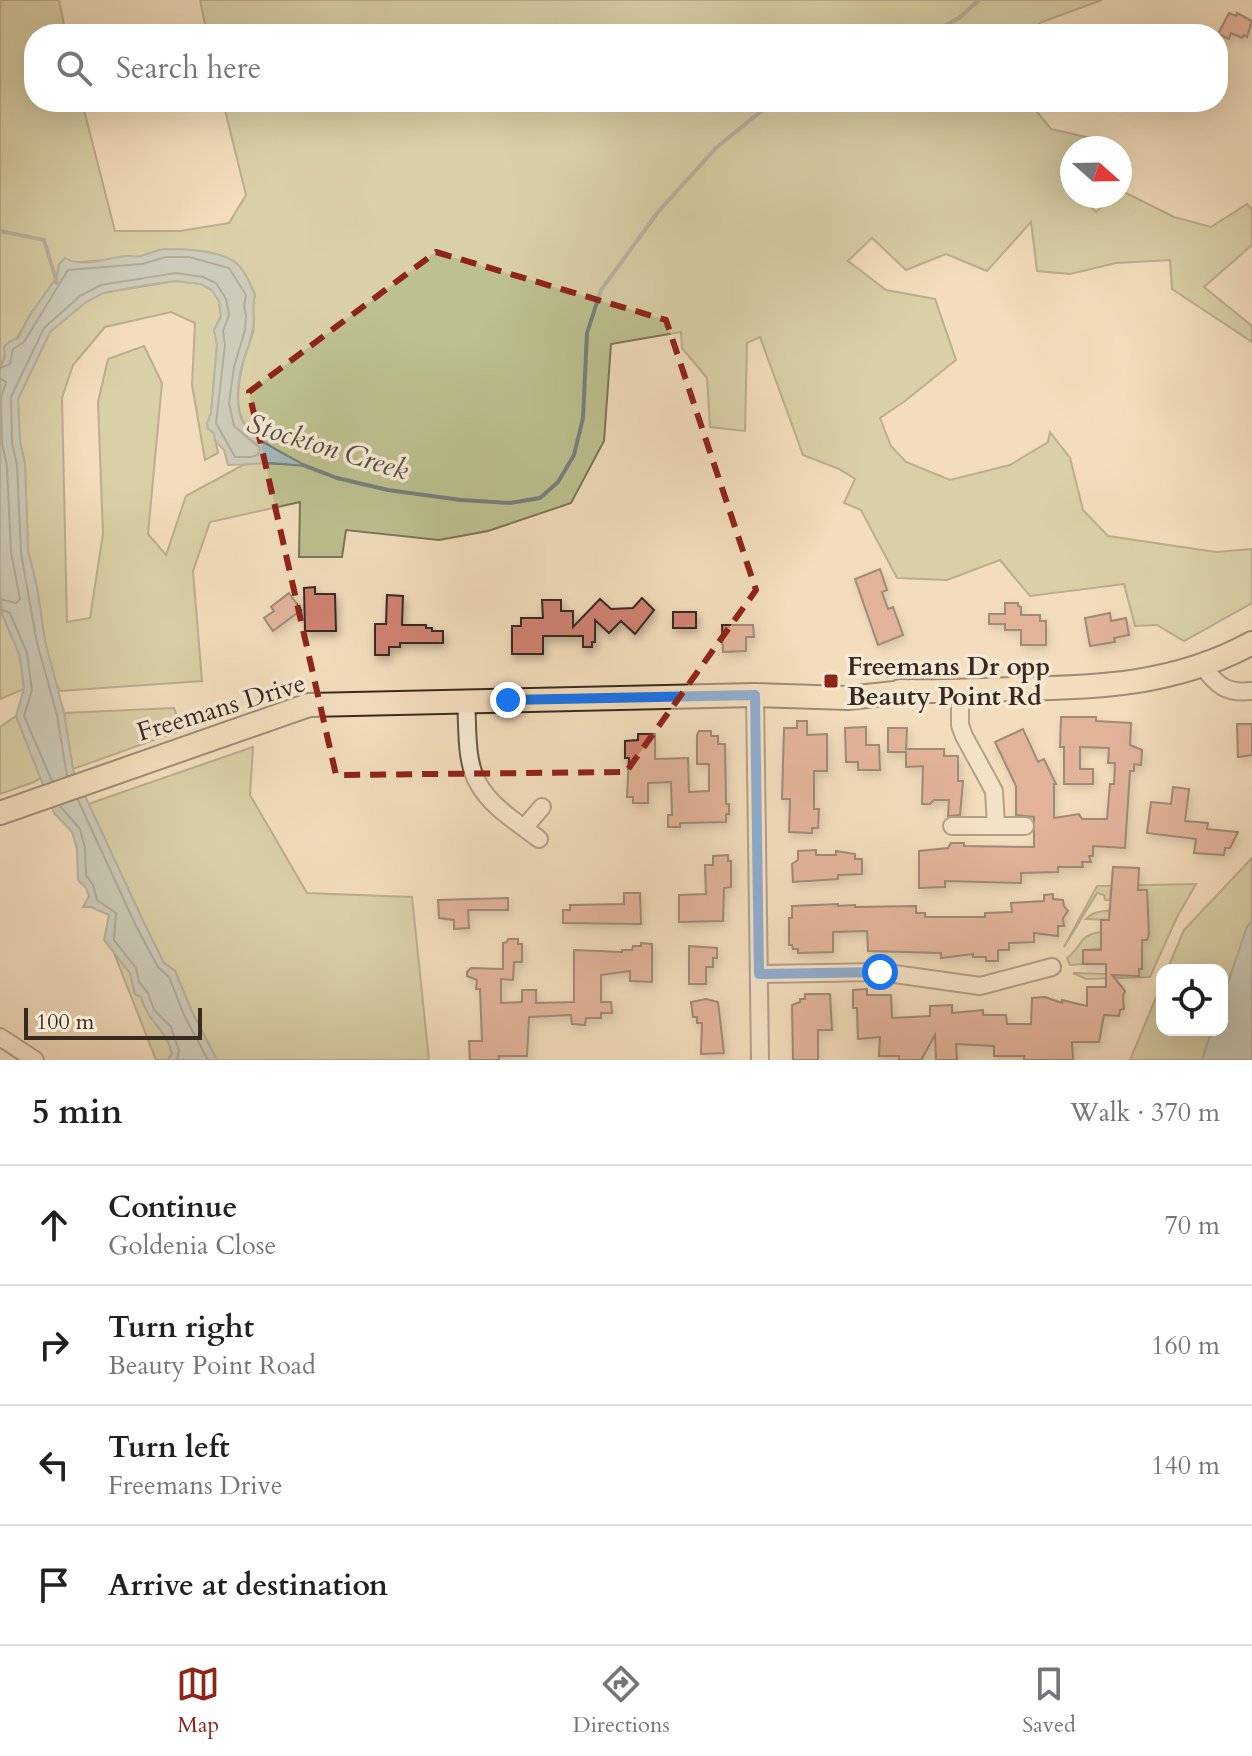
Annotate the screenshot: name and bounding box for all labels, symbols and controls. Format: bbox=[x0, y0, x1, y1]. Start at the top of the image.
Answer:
search box bbox=[24, 24, 1228, 112]
icon: search bbox=[52, 46, 96, 90]
text: Search here bbox=[116, 48, 261, 89]
north arrow bbox=[1060, 136, 1132, 208]
water label: Stockton Creek bbox=[242, 404, 413, 490]
place label: Freemans Dr opp Beauty Point Rd bbox=[847, 649, 1050, 714]
street label: Freemans Drive bbox=[133, 665, 310, 750]
marker: Freemans Dr opp Beauty Point Rd bbox=[822, 672, 840, 690]
route end bbox=[490, 682, 526, 718]
route start bbox=[862, 954, 898, 990]
map controls bbox=[1156, 964, 1228, 1036]
button: locate bbox=[1156, 964, 1228, 1036]
scale bar bbox=[24, 1004, 202, 1040]
text: 100 m bbox=[36, 1007, 94, 1037]
text: 5 min bbox=[32, 1089, 123, 1135]
text: Walk · 370 m bbox=[1070, 1095, 1220, 1130]
text: Continue bbox=[108, 1187, 237, 1228]
icon: ahead bbox=[32, 1203, 76, 1247]
text: 70 m bbox=[1164, 1208, 1220, 1243]
text: Goldenia Close bbox=[108, 1228, 276, 1263]
text: Turn right bbox=[108, 1307, 254, 1348]
icon: right bbox=[32, 1323, 76, 1367]
text: 160 m bbox=[1151, 1328, 1220, 1363]
text: Beauty Point Road bbox=[108, 1348, 316, 1383]
text: Turn left bbox=[108, 1427, 230, 1468]
icon: left bbox=[32, 1443, 76, 1487]
text: 140 m bbox=[1151, 1448, 1220, 1483]
text: Freemans Drive bbox=[108, 1468, 282, 1503]
icon: arrive bbox=[32, 1563, 76, 1607]
text: Arrive at destination bbox=[108, 1565, 388, 1606]
tab: Map bbox=[176, 1662, 220, 1740]
tab: Directions bbox=[573, 1662, 670, 1740]
tab: Saved bbox=[1022, 1662, 1076, 1740]

